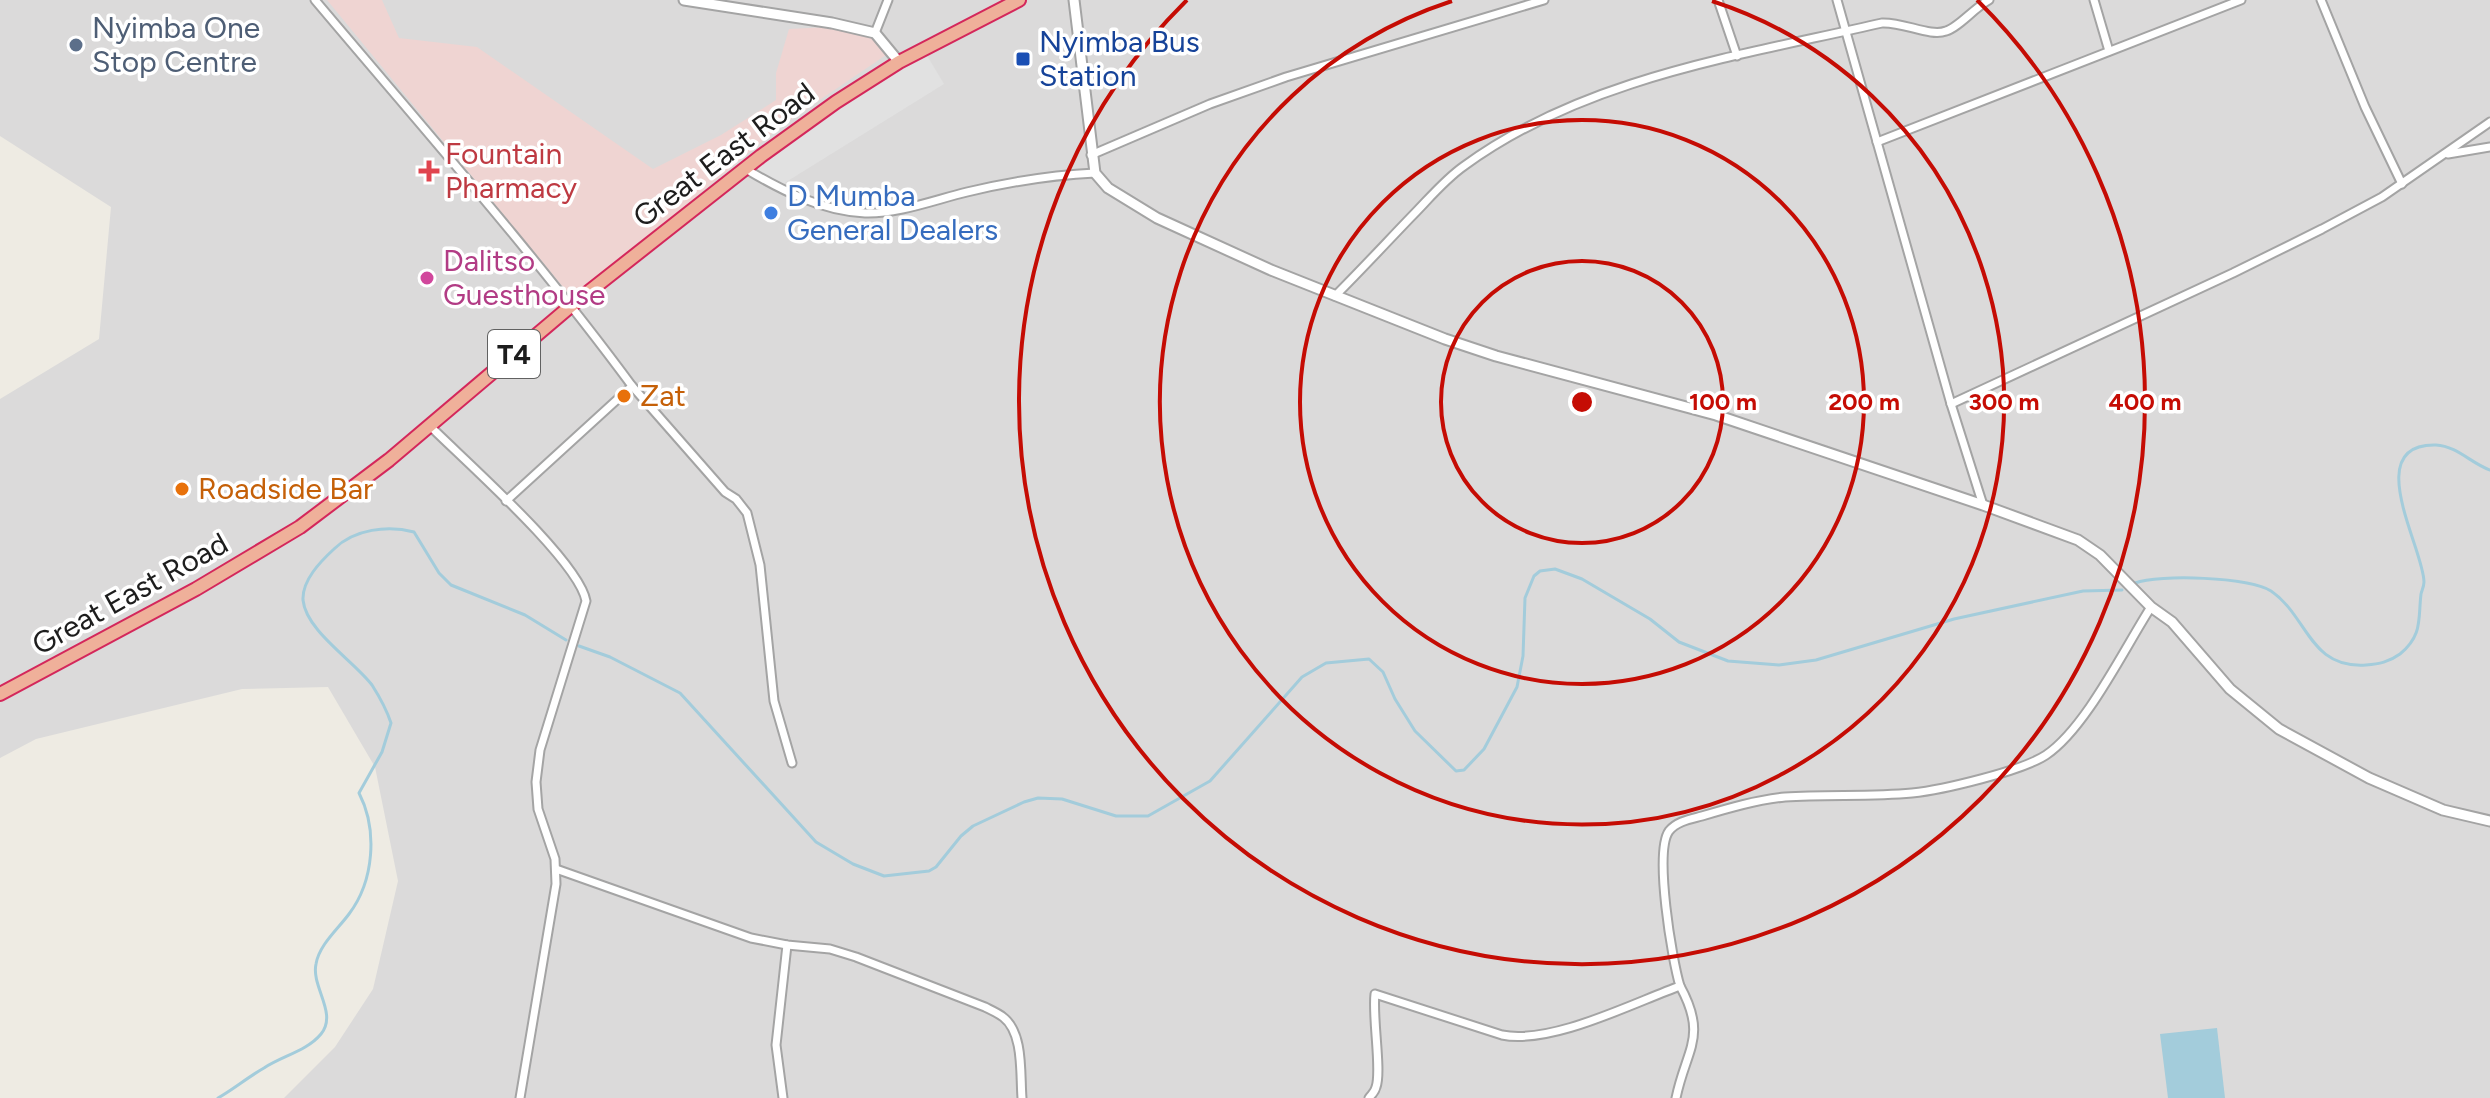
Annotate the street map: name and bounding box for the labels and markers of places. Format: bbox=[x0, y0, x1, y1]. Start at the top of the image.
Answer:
place label: Nyimba One Stop Centre bbox=[92, 9, 260, 80]
place label: Nyimba Bus Station bbox=[1039, 23, 1200, 94]
marker: Nyimba One Stop Centre bbox=[67, 36, 85, 54]
marker: Nyimba Bus Station bbox=[1014, 50, 1032, 68]
place label: Fountain Pharmacy bbox=[445, 135, 577, 206]
marker: Fountain Pharmacy bbox=[420, 162, 438, 180]
place label: D Mumba General Dealers bbox=[787, 177, 998, 248]
marker: D Mumba General Dealers bbox=[762, 204, 780, 222]
place label: Dalitso Guesthouse bbox=[443, 242, 605, 313]
marker: Dalitso Guesthouse bbox=[418, 269, 436, 287]
place label: Zat bbox=[640, 377, 686, 414]
marker: Zat bbox=[615, 387, 633, 405]
centre of rings bbox=[1568, 388, 1596, 416]
place label: Roadside Bar bbox=[198, 470, 373, 507]
marker: Roadside Bar bbox=[173, 480, 191, 498]

